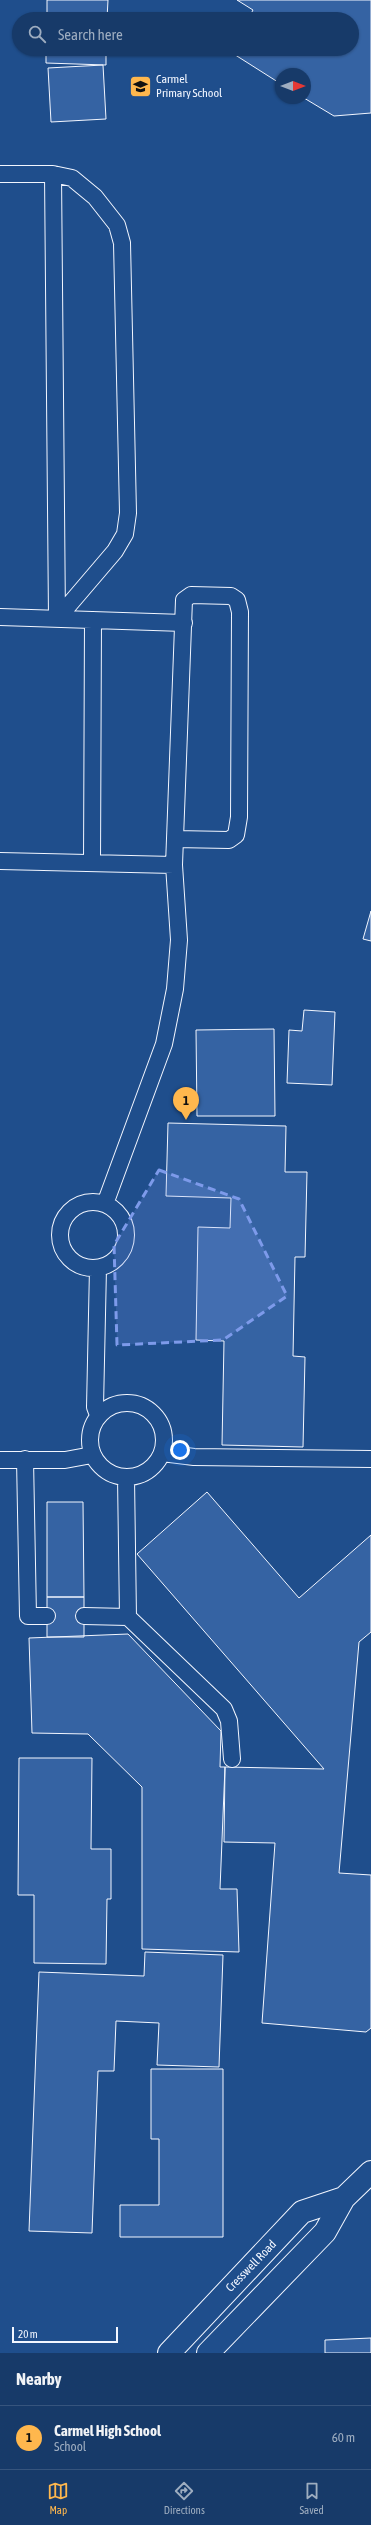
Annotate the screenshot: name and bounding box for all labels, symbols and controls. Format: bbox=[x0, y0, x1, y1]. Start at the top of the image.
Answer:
search box bbox=[12, 12, 359, 56]
icon: search bbox=[26, 23, 48, 45]
text: Search here bbox=[58, 26, 123, 43]
north arrow bbox=[275, 68, 311, 104]
place label: Carmel Primary School bbox=[156, 72, 223, 100]
school or university icon: Carmel Primary School bbox=[127, 73, 153, 99]
pin: 1 bbox=[173, 1087, 199, 1120]
your location bbox=[170, 1440, 190, 1460]
street label: Cresswell Road bbox=[223, 2237, 279, 2295]
scale bar bbox=[12, 2325, 118, 2344]
text: 20 m bbox=[18, 2328, 38, 2340]
text: Nearby bbox=[16, 2369, 62, 2389]
text: Carmel High School bbox=[54, 2422, 161, 2439]
text: 1 bbox=[26, 2430, 32, 2445]
text: 60 m bbox=[332, 2430, 355, 2445]
text: School bbox=[54, 2439, 86, 2454]
tab: Map bbox=[47, 2480, 69, 2516]
tab: Directions bbox=[164, 2480, 205, 2516]
tab: Saved bbox=[299, 2480, 324, 2516]

